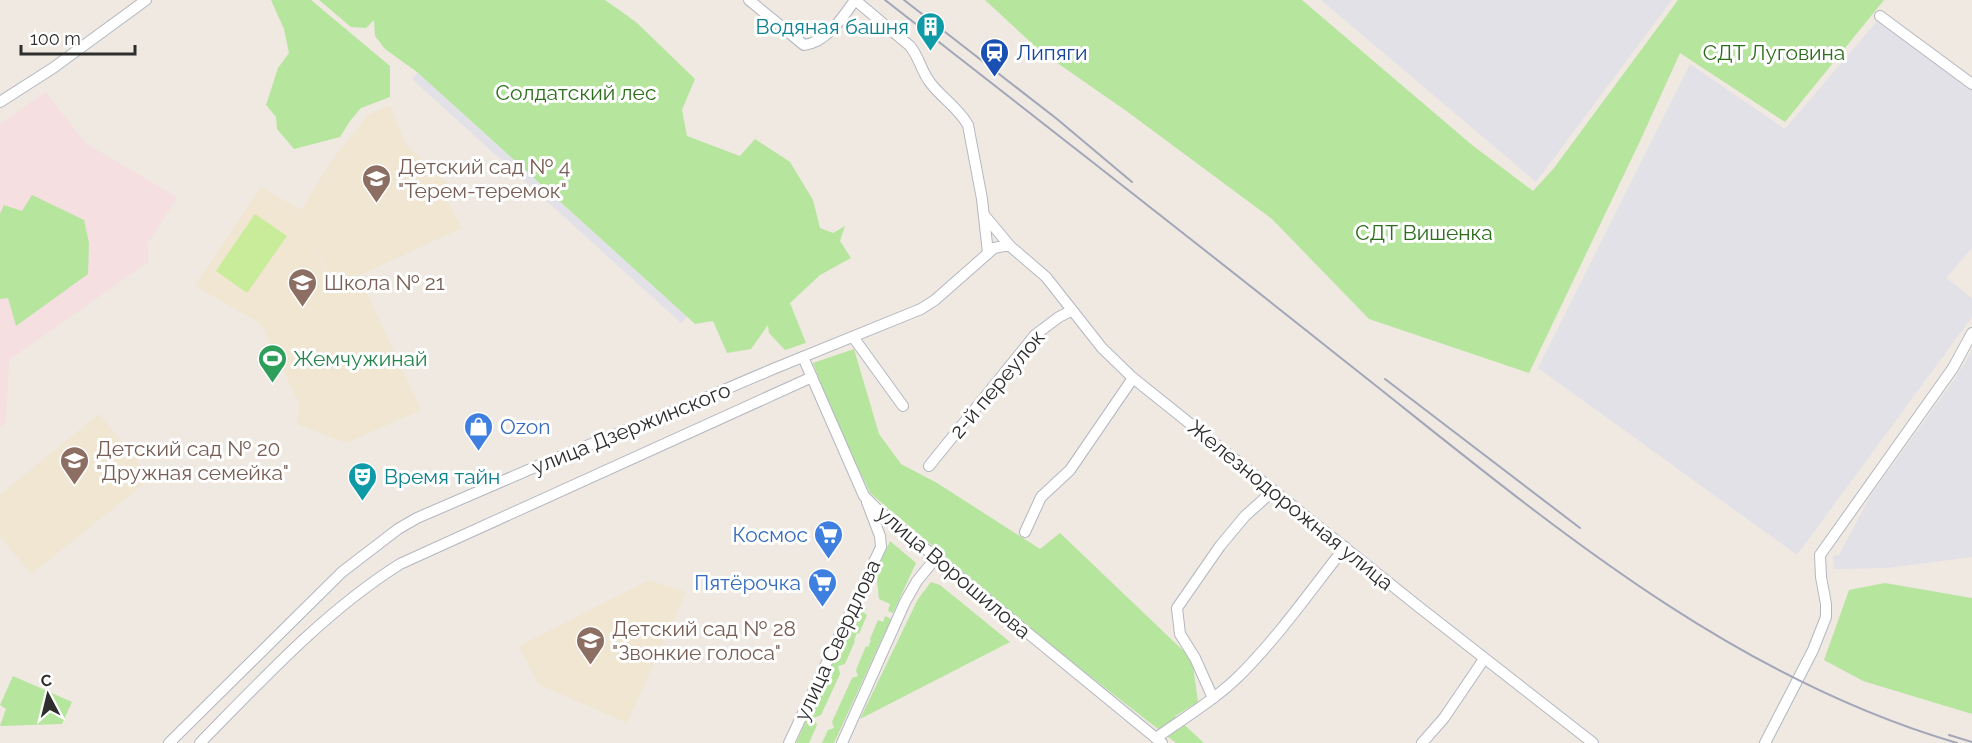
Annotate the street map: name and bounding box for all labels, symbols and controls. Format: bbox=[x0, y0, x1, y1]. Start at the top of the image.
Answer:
building icon: Водяная башня bbox=[914, 10, 946, 52]
place label: Водяная башня bbox=[755, 14, 909, 39]
scale bar bbox=[21, 18, 135, 56]
text: 100 m bbox=[30, 28, 81, 49]
station icon: Липяги bbox=[979, 36, 1011, 78]
place label: Липяги bbox=[1016, 40, 1088, 65]
park label: СДТ Луговина bbox=[1703, 40, 1845, 65]
park label: Солдатский лес bbox=[496, 80, 656, 105]
place label: Детский сад № 4 "Терем-теремок" bbox=[398, 154, 570, 203]
school or university icon: Детский сад № 4 "Терем-теремок" bbox=[361, 162, 393, 204]
park label: СДТ Вишенка bbox=[1355, 220, 1493, 245]
school or university icon: Школа № 21 bbox=[287, 266, 319, 308]
place label: Школа № 21 bbox=[324, 270, 445, 295]
street label: 2-й переулок bbox=[944, 325, 1050, 443]
sports icon: Жемчужинай bbox=[256, 342, 288, 384]
place label: Жемчужинай bbox=[293, 346, 428, 371]
street label: улица Дзержинского bbox=[528, 377, 734, 479]
shop icon: Ozon bbox=[463, 410, 495, 452]
place label: Ozon bbox=[500, 414, 551, 439]
street label: Железнодорожная улица bbox=[1183, 415, 1399, 595]
place label: Детский сад № 20 "Дружная семейка" bbox=[96, 436, 289, 485]
school or university icon: Детский сад № 20 "Дружная семейка" bbox=[59, 444, 91, 486]
theatre icon: Время тайн bbox=[347, 460, 379, 502]
place label: Время тайн bbox=[384, 464, 500, 489]
street label: улица Ворошилова bbox=[872, 500, 1036, 644]
supermarket icon: Космос bbox=[813, 518, 845, 560]
place label: Космос bbox=[733, 522, 808, 547]
street label: улица Свердлова bbox=[789, 555, 885, 725]
supermarket icon: Пятёрочка bbox=[806, 566, 838, 608]
place label: Пятёрочка bbox=[694, 570, 801, 595]
place label: Детский сад № 28 "Звонкие голоса" bbox=[612, 616, 796, 665]
school or university icon: Детский сад № 28 "Звонкие голоса" bbox=[575, 624, 607, 666]
north arrow bbox=[18, 665, 78, 725]
text: С bbox=[40, 671, 53, 691]

